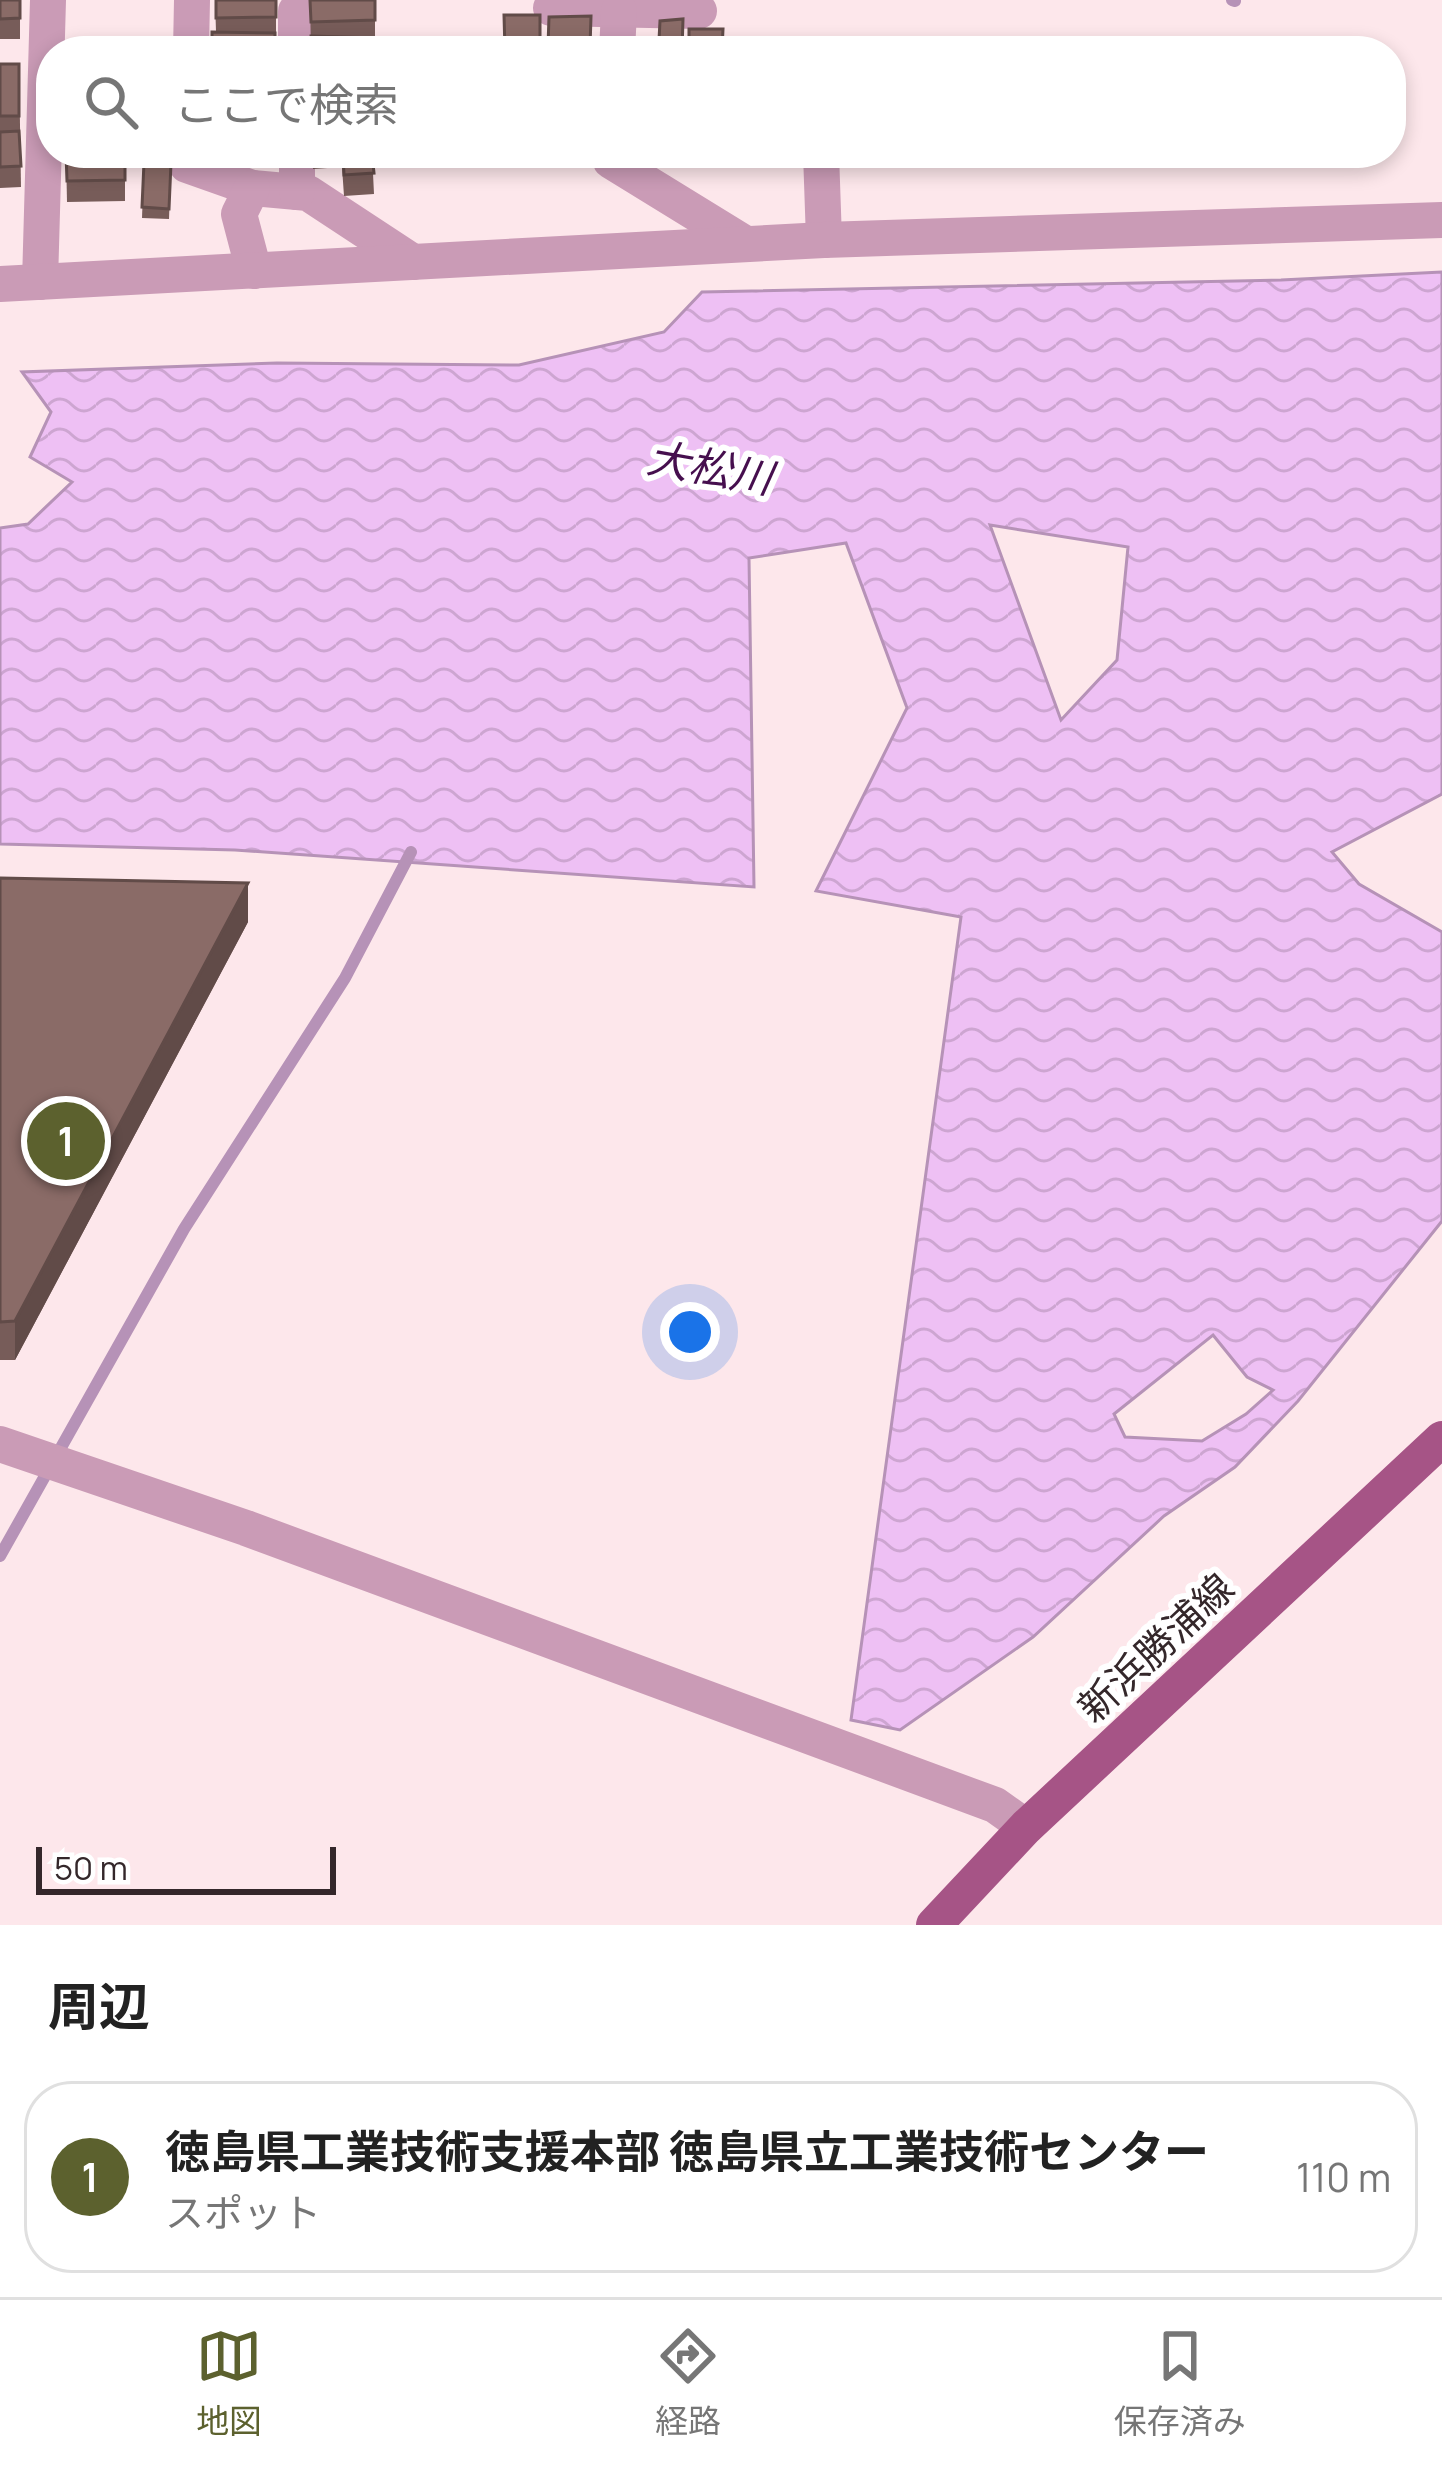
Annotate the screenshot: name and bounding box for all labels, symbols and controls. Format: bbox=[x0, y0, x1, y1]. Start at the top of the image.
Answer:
search box bbox=[36, 36, 1406, 168]
icon: search bbox=[78, 69, 144, 135]
text: ここで検索 bbox=[174, 73, 399, 135]
water label: 大松川 bbox=[643, 427, 781, 507]
pin: 1 bbox=[27, 1096, 105, 1186]
your location bbox=[660, 1302, 720, 1362]
street label: 新浜勝浦線 bbox=[1065, 1561, 1245, 1733]
scale bar bbox=[36, 1841, 336, 1894]
text: 50 m bbox=[54, 1845, 128, 1890]
text: 周辺 bbox=[48, 1971, 150, 2040]
text: 徳島県工業技術支援本部 徳島県立工業技術センター bbox=[165, 2120, 1209, 2182]
text: 1 bbox=[81, 2150, 99, 2204]
text: 110 m bbox=[1296, 2150, 1391, 2204]
text: スポット bbox=[165, 2185, 321, 2239]
tab: 地図 bbox=[196, 2323, 262, 2443]
tab: 経路 bbox=[655, 2323, 721, 2443]
tab: 保存済み bbox=[1114, 2323, 1246, 2443]

